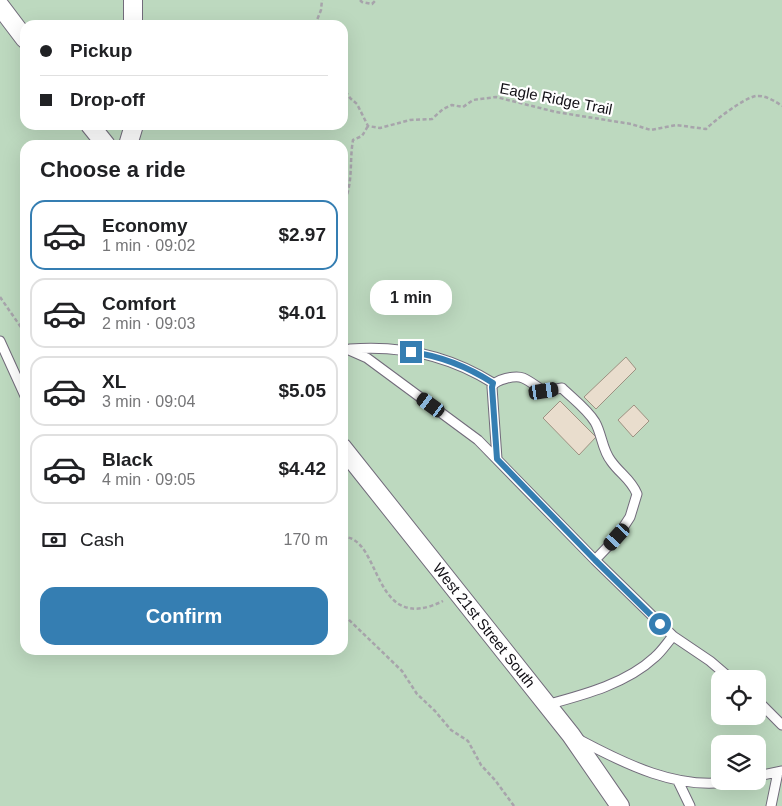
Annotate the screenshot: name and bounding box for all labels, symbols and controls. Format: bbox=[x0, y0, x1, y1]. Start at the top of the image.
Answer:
text: Pickup bbox=[70, 40, 132, 61]
street label: Eagle Ridge Trail bbox=[498, 79, 614, 118]
text: Drop-off bbox=[70, 89, 145, 110]
text: Choose a ride bbox=[40, 157, 185, 182]
icon: car bbox=[42, 213, 87, 258]
text: Economy bbox=[102, 215, 188, 236]
text: $2.97 bbox=[278, 224, 326, 245]
text: 1 min · 09:02 bbox=[102, 237, 195, 254]
callout: 1 min bbox=[370, 280, 452, 314]
text: 1 min bbox=[390, 289, 432, 306]
icon: car bbox=[42, 291, 87, 336]
text: Comfort bbox=[102, 293, 176, 314]
text: $4.01 bbox=[278, 302, 326, 323]
text: 2 min · 09:03 bbox=[102, 315, 195, 332]
route end bbox=[400, 341, 422, 363]
icon: car bbox=[42, 369, 87, 414]
text: XL bbox=[102, 371, 126, 392]
text: $5.05 bbox=[278, 380, 326, 401]
car bbox=[528, 381, 559, 401]
car bbox=[414, 390, 447, 420]
text: 3 min · 09:04 bbox=[102, 393, 195, 410]
icon: car bbox=[42, 447, 87, 492]
text: Black bbox=[102, 449, 153, 470]
text: $4.42 bbox=[278, 458, 326, 479]
text: 4 min · 09:05 bbox=[102, 471, 195, 488]
car bbox=[601, 521, 632, 553]
icon: cash bbox=[40, 526, 68, 554]
text: Cash bbox=[80, 529, 124, 550]
text: 170 m bbox=[284, 531, 328, 548]
street label: West 21st Street South bbox=[430, 560, 539, 691]
button: Confirm bbox=[40, 587, 328, 645]
route start bbox=[649, 613, 671, 635]
map controls bbox=[711, 670, 766, 790]
button: locate bbox=[711, 670, 766, 725]
button: layers bbox=[711, 735, 766, 790]

